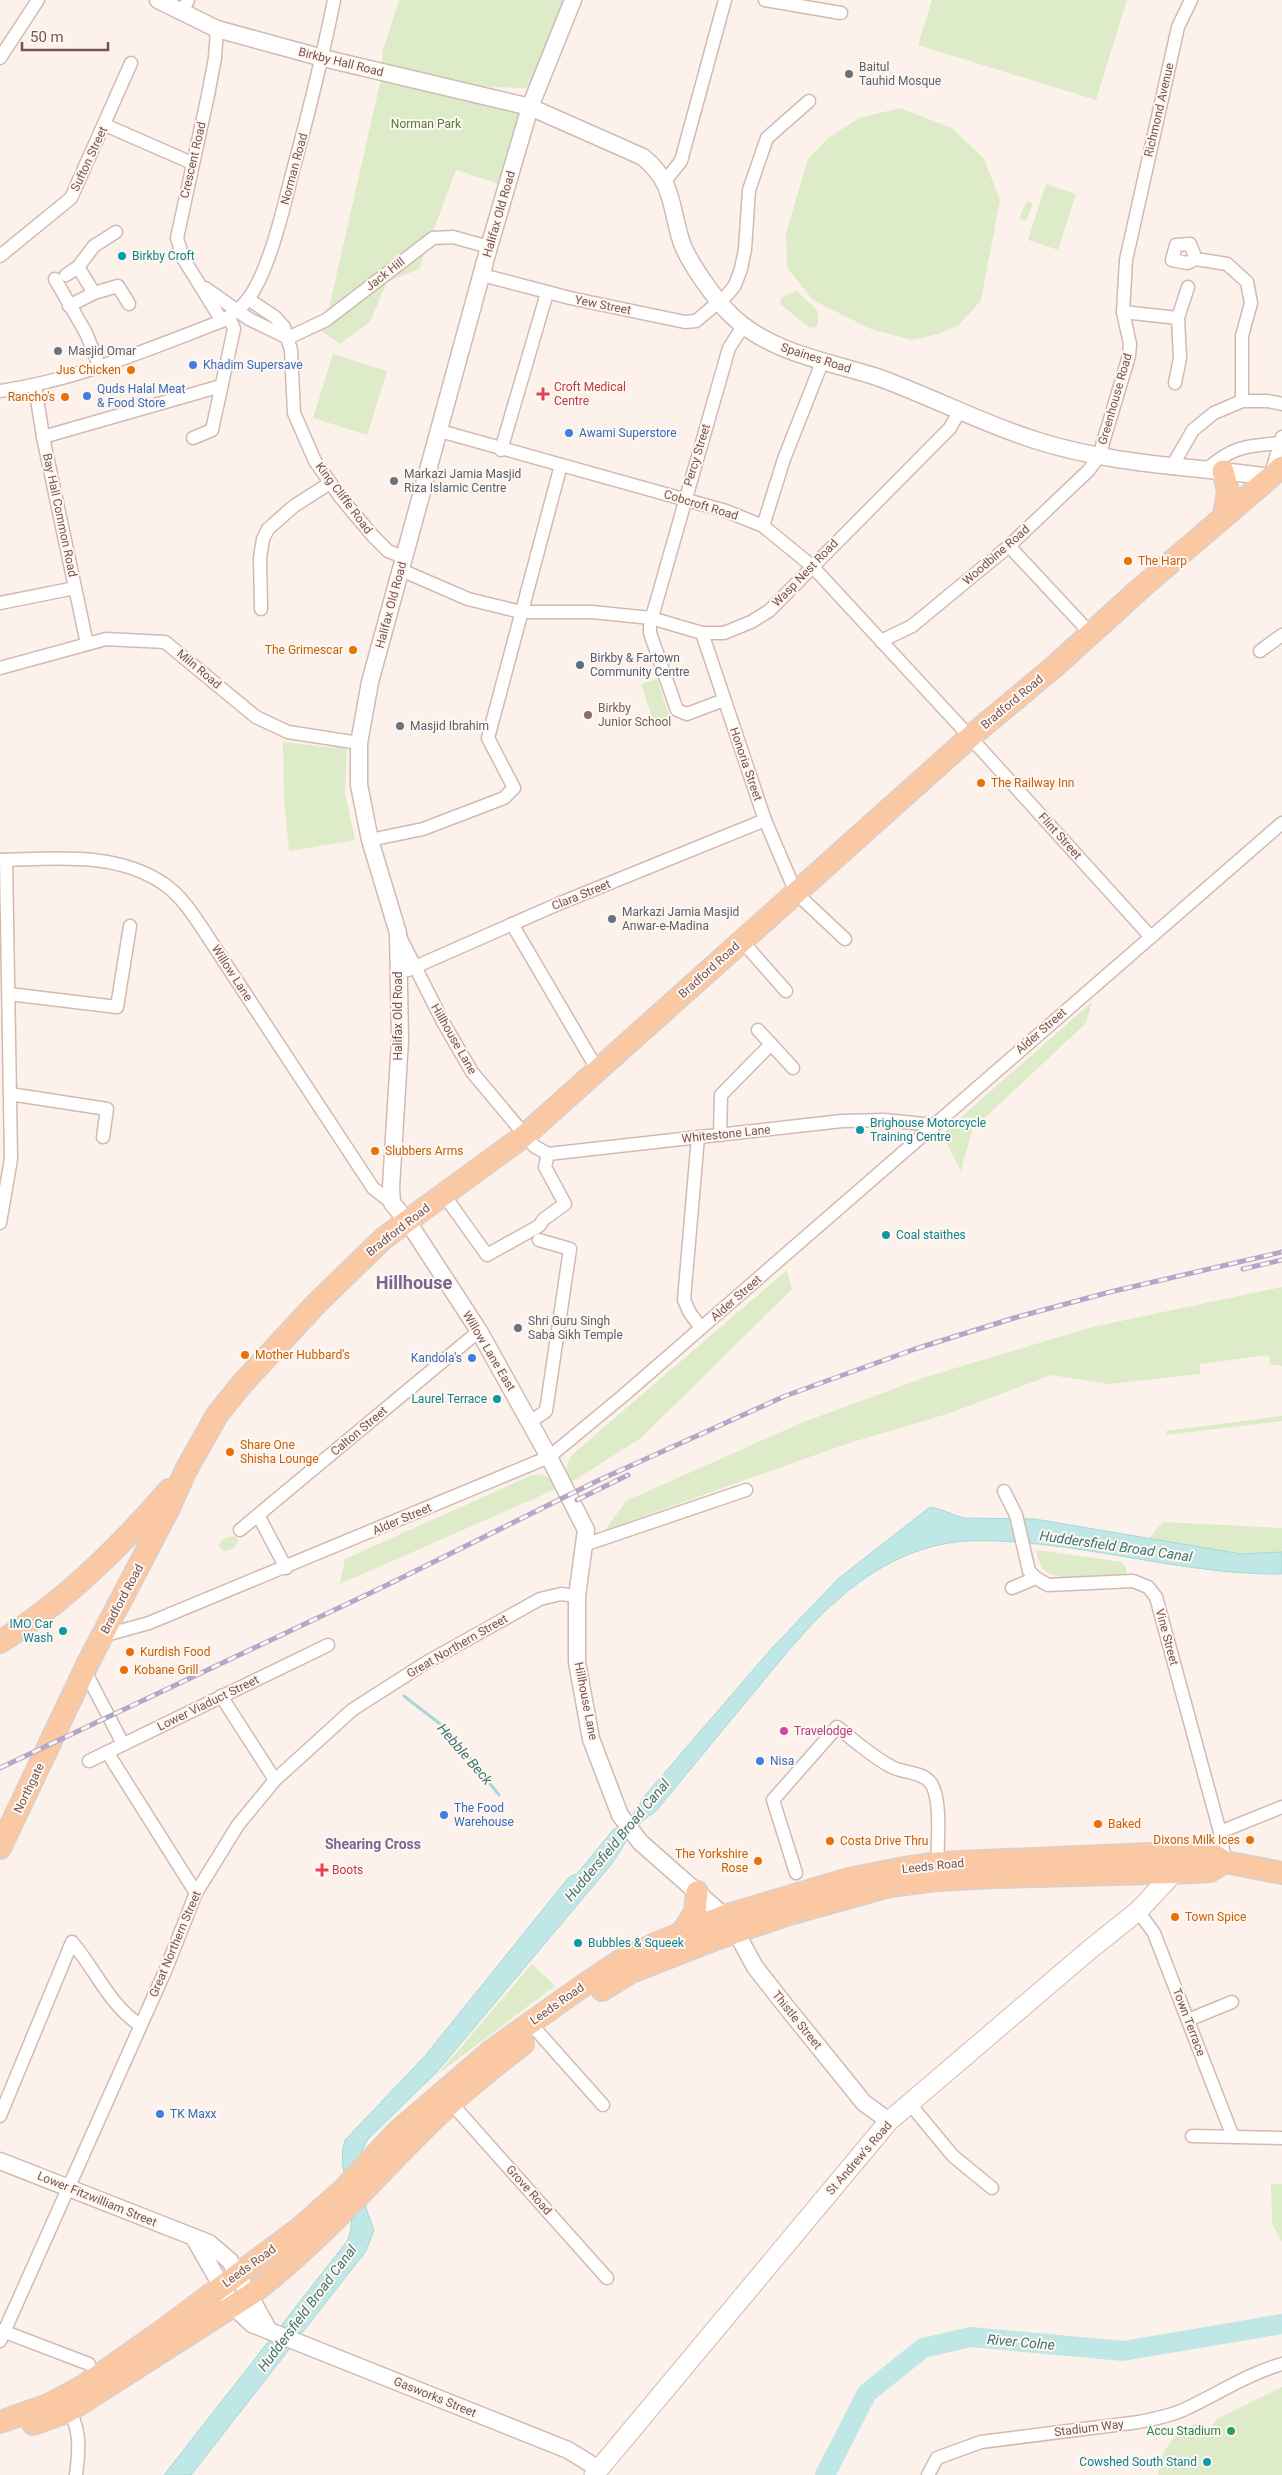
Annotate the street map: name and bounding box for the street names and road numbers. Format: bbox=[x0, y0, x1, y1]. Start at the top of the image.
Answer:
street label: Birkby Hall Road bbox=[297, 45, 385, 79]
street label: Richmond Avenue bbox=[1141, 62, 1177, 158]
street label: Crescent Road bbox=[177, 120, 209, 200]
street label: Sufton Street bbox=[68, 124, 110, 194]
street label: Norman Road bbox=[278, 132, 310, 206]
street label: Halifax Old Road bbox=[480, 169, 518, 259]
street label: Jack Hill bbox=[363, 254, 407, 294]
street label: Yew Street bbox=[574, 293, 632, 317]
street label: Spaines Road bbox=[779, 340, 853, 376]
street label: Greenhouse Road bbox=[1095, 352, 1135, 446]
street label: Percy Street bbox=[681, 422, 713, 488]
street label: Bay Hall Common Road bbox=[40, 452, 80, 578]
street label: King Cliffe Road bbox=[313, 460, 375, 536]
street label: Cobcroft Road bbox=[662, 487, 740, 523]
street label: Woodbine Road bbox=[960, 522, 1032, 588]
street label: Wasp Nest Road bbox=[769, 536, 841, 610]
street label: Halifax Old Road bbox=[373, 560, 409, 650]
street label: Miln Road bbox=[174, 646, 224, 692]
street label: Bradford Road bbox=[978, 672, 1046, 732]
street label: Honoria Street bbox=[727, 725, 765, 803]
street label: Flint Street bbox=[1036, 810, 1085, 862]
street label: Clara Street bbox=[550, 877, 613, 913]
street label: Bradford Road bbox=[676, 939, 742, 1001]
street label: Willow Lane bbox=[209, 942, 255, 1004]
street label: Halifax Old Road bbox=[391, 971, 405, 1061]
street label: Hillhouse Lane bbox=[428, 1001, 480, 1077]
street label: Alder Street bbox=[1013, 1005, 1069, 1057]
street label: Whitestone Lane bbox=[681, 1122, 771, 1146]
street label: Bradford Road bbox=[363, 1201, 433, 1259]
street label: Alder Street bbox=[708, 1272, 764, 1324]
street label: Willow Lane East bbox=[460, 1309, 518, 1394]
street label: Calton Street bbox=[328, 1403, 390, 1459]
street label: Alder Street bbox=[370, 1500, 434, 1538]
street label: Bradford Road bbox=[98, 1562, 146, 1636]
street label: Vine Street bbox=[1153, 1607, 1181, 1667]
street label: Great Northern Street bbox=[404, 1611, 510, 1681]
street label: Hillhouse Lane bbox=[572, 1661, 600, 1741]
street label: Lower Viaduct Street bbox=[155, 1672, 261, 1734]
street label: Northgate bbox=[11, 1761, 47, 1815]
street label: Leeds Road bbox=[901, 1856, 965, 1876]
street label: Great Northern Street bbox=[146, 1889, 204, 1999]
street label: Leeds Road bbox=[527, 1980, 587, 2028]
street label: Town Terrace bbox=[1170, 1986, 1208, 2058]
street label: Thistle Street bbox=[769, 1988, 825, 2052]
street label: St Andrew's Road bbox=[823, 2118, 895, 2198]
street label: Grove Road bbox=[503, 2162, 555, 2218]
street label: Lower Fitzwilliam Street bbox=[35, 2169, 159, 2229]
street label: Leeds Road bbox=[220, 2242, 278, 2290]
street label: Gasworks Street bbox=[392, 2374, 478, 2420]
street label: Stadium Way bbox=[1053, 2417, 1125, 2439]

